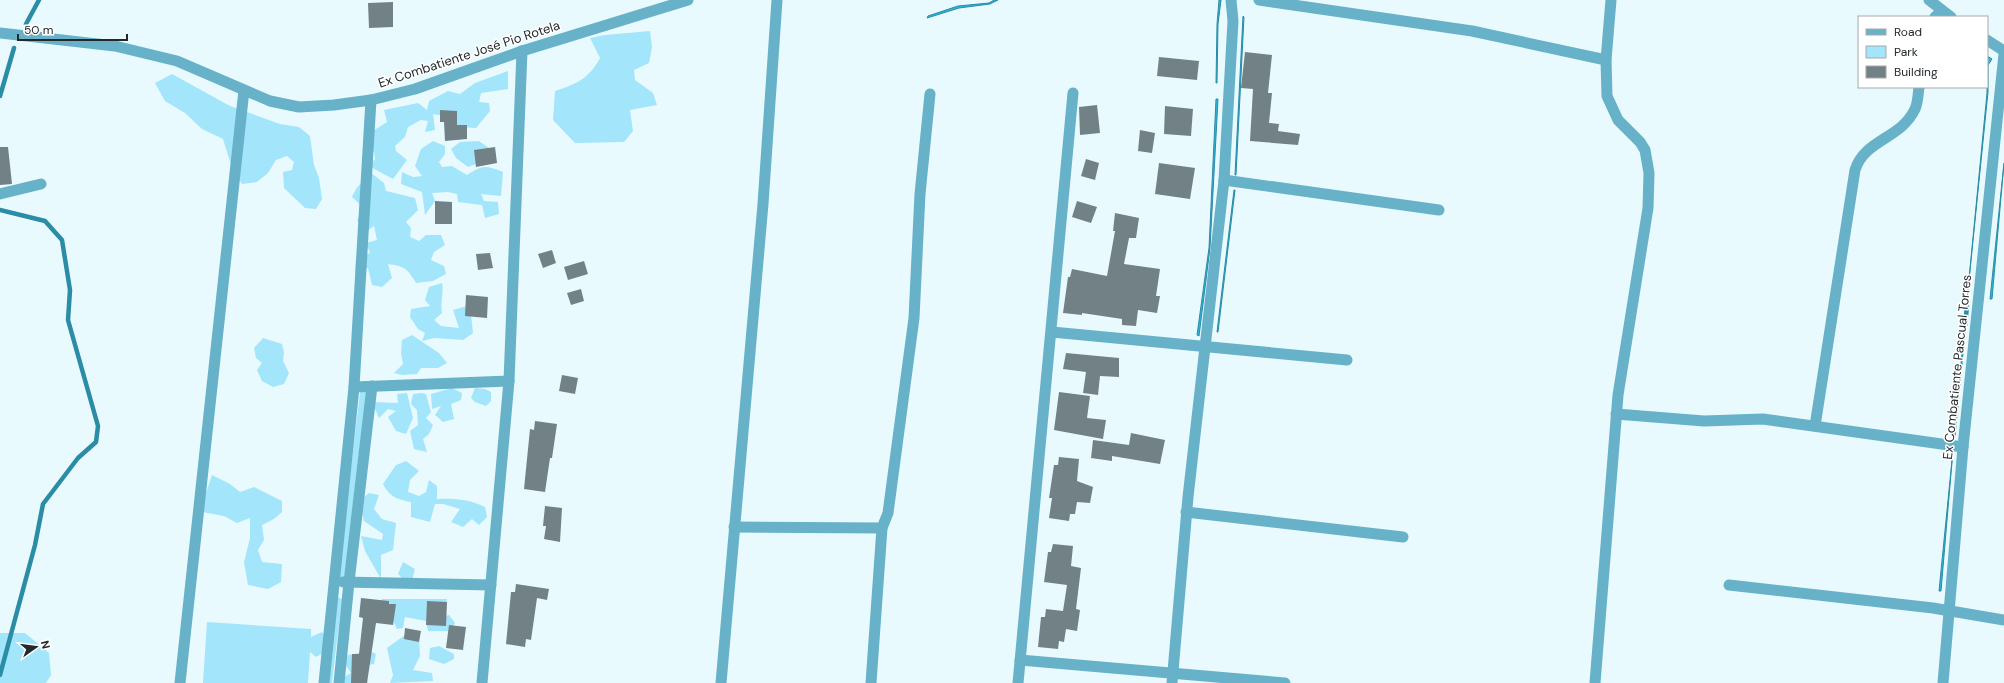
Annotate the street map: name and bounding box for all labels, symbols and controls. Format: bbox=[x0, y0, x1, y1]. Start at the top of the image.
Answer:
scale bar bbox=[18, 16, 127, 42]
legend bbox=[1858, 16, 1988, 88]
street label: Ex Combatiente José Pio Rotela bbox=[376, 17, 562, 91]
text: 50 m bbox=[24, 22, 53, 38]
text: Road bbox=[1894, 24, 1922, 40]
text: Park bbox=[1894, 44, 1918, 60]
text: Building bbox=[1894, 64, 1938, 80]
street label: Ex Combatiente Pascual Torres bbox=[1939, 274, 1975, 460]
north arrow bbox=[16, 627, 56, 667]
text: N bbox=[38, 639, 53, 650]

